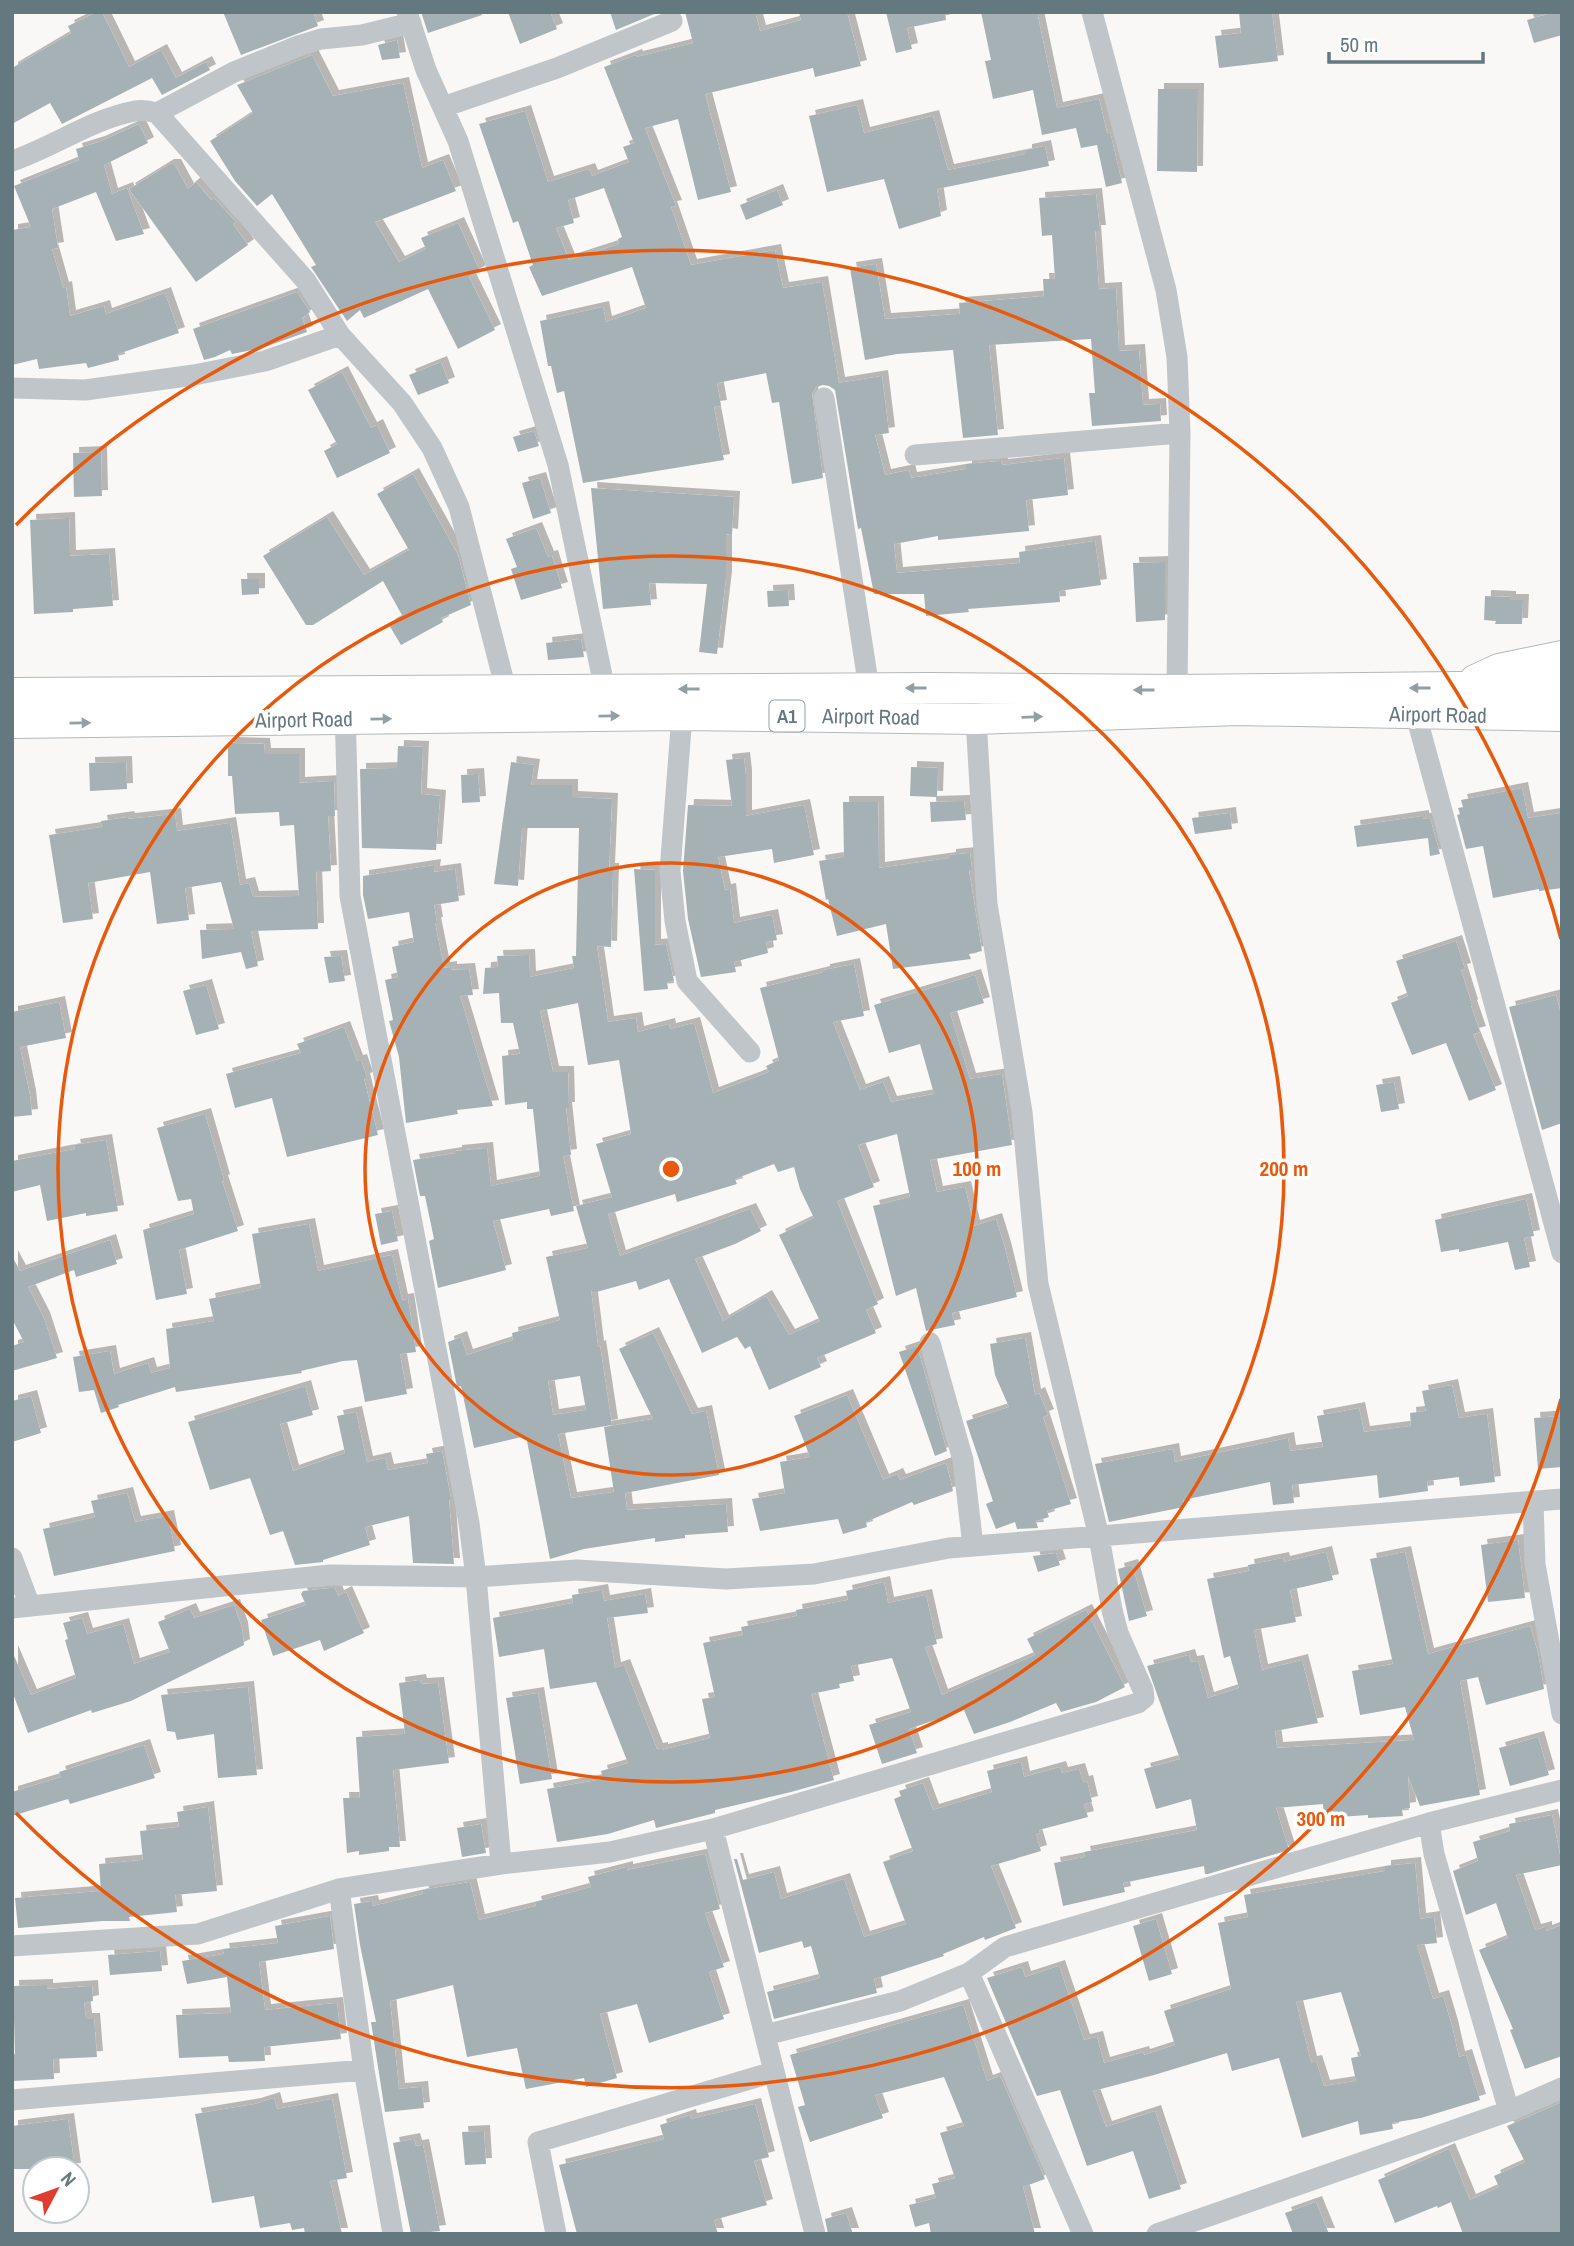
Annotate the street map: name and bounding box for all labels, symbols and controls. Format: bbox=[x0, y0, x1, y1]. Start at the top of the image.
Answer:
scale bar bbox=[1329, 21, 1483, 65]
text: 50 m bbox=[1340, 30, 1378, 59]
one-way arrow bbox=[905, 682, 927, 694]
one-way arrow bbox=[1409, 682, 1431, 694]
one-way arrow bbox=[677, 683, 699, 695]
one-way arrow bbox=[1132, 684, 1154, 695]
street label: Airport Road bbox=[1388, 699, 1487, 730]
road number: A1 bbox=[770, 701, 804, 732]
street label: Airport Road bbox=[821, 701, 920, 732]
street label: Airport Road bbox=[254, 704, 353, 735]
one-way arrow bbox=[598, 710, 620, 722]
one-way arrow bbox=[1022, 711, 1044, 722]
one-way arrow bbox=[371, 713, 393, 725]
one-way arrow bbox=[70, 717, 92, 729]
text: 100 m bbox=[953, 1154, 1001, 1183]
text: 200 m bbox=[1260, 1154, 1308, 1183]
centre of rings bbox=[659, 1157, 683, 1181]
text: 300 m bbox=[1297, 1804, 1345, 1833]
north arrow bbox=[21, 2155, 91, 2225]
text: N bbox=[55, 2166, 82, 2192]

